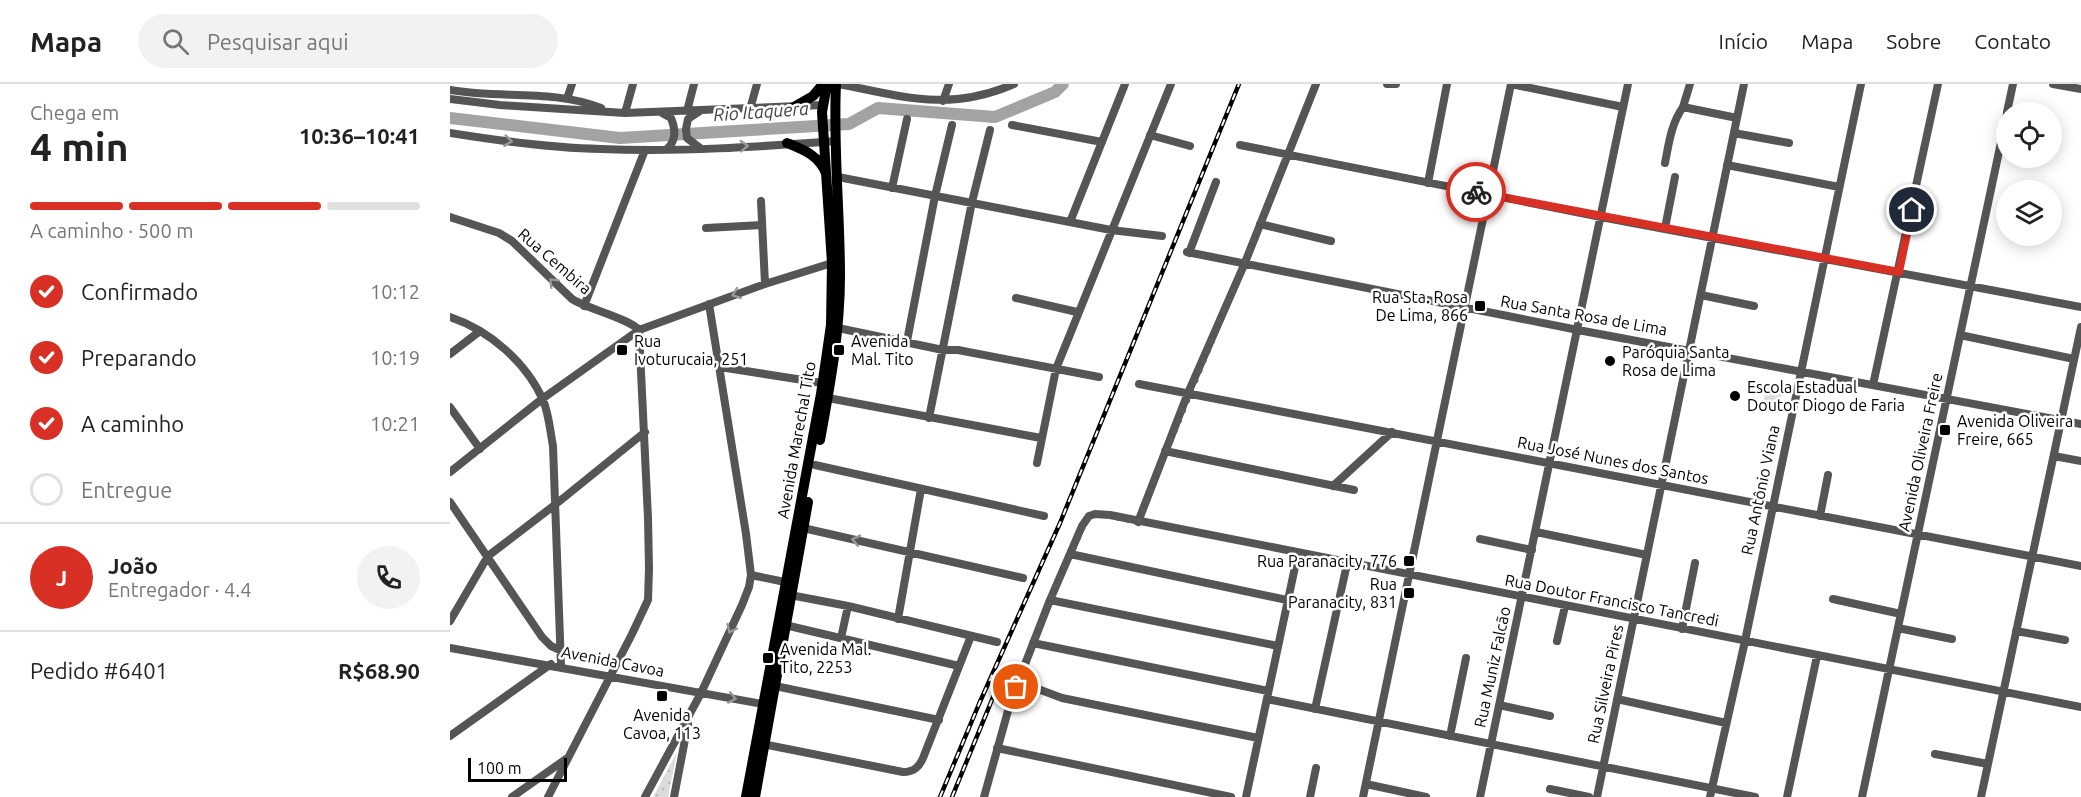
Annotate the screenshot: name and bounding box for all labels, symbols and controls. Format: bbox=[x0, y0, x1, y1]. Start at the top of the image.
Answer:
search box bbox=[138, 14, 558, 68]
icon: search bbox=[159, 25, 192, 58]
text: Mapa bbox=[30, 26, 102, 57]
text: Pesquisar aqui bbox=[207, 29, 349, 54]
text: Início bbox=[1719, 29, 1768, 53]
text: Mapa bbox=[1801, 29, 1853, 53]
text: Sobre bbox=[1886, 29, 1941, 53]
text: Contato bbox=[1974, 29, 2051, 53]
water label: Rio Itaquera bbox=[713, 98, 810, 124]
text: Chega em bbox=[30, 101, 119, 124]
map controls bbox=[1996, 102, 2062, 246]
button: locate bbox=[1996, 102, 2062, 168]
text: 10:36–10:41 bbox=[299, 123, 420, 148]
text: 4 min bbox=[30, 125, 129, 168]
one-way arrow bbox=[503, 134, 512, 147]
one-way arrow bbox=[740, 139, 749, 152]
courier bbox=[1446, 162, 1506, 222]
icon: bike bbox=[1460, 176, 1493, 209]
button: layers bbox=[1996, 180, 2062, 246]
pin bbox=[1886, 184, 1937, 235]
icon: home bbox=[1895, 193, 1928, 226]
text: A caminho · 500 m bbox=[30, 219, 194, 242]
street label: Rua Cembira bbox=[515, 224, 595, 298]
icon: check bbox=[30, 275, 63, 308]
text: Confirmado bbox=[81, 279, 198, 304]
one-way arrow bbox=[550, 279, 561, 290]
text: 10:12 bbox=[370, 280, 420, 303]
one-way arrow bbox=[732, 287, 742, 300]
place label: Rua Sta. Rosa De Lima, 866 bbox=[1372, 288, 1468, 324]
street label: Rua Santa Rosa de Lima bbox=[1499, 291, 1669, 339]
marker: Rua Sta. Rosa De Lima, 866 bbox=[1473, 299, 1487, 313]
place label: Rua Ivoturucaia, 251 bbox=[634, 332, 748, 368]
place label: Avenida Mal. Tito bbox=[851, 332, 914, 368]
icon: check bbox=[30, 341, 63, 374]
marker: Rua Ivoturucaia, 251 bbox=[615, 343, 629, 357]
marker: Avenida Mal. Tito bbox=[832, 343, 846, 357]
place label: Paróquia Santa Rosa de Lima bbox=[1622, 343, 1730, 379]
text: Preparando bbox=[81, 345, 197, 370]
text: 10:19 bbox=[370, 346, 420, 369]
marker: Paróquia Santa Rosa de Lima bbox=[1603, 354, 1617, 368]
street label: Avenida Marechal Tito bbox=[773, 360, 819, 520]
street label: Avenida Oliveira Freire bbox=[1894, 371, 1946, 533]
place label: Escola Estadual Doutor Diogo de Faria bbox=[1747, 378, 1905, 414]
marker: Escola Estadual Doutor Diogo de Faria bbox=[1728, 389, 1742, 403]
icon: check bbox=[30, 407, 63, 440]
text: A caminho bbox=[81, 411, 184, 436]
text: 10:21 bbox=[370, 412, 420, 435]
place label: Avenida Oliveira Freire, 665 bbox=[1957, 412, 2073, 448]
street label: Rua Antônio Viana bbox=[1737, 423, 1783, 557]
marker: Avenida Oliveira Freire, 665 bbox=[1938, 423, 1952, 437]
street label: Rua José Nunes dos Santos bbox=[1516, 433, 1710, 487]
text: Entregue bbox=[81, 477, 172, 502]
one-way arrow bbox=[852, 535, 862, 548]
button: phone bbox=[357, 546, 420, 609]
place label: Rua Paranacity, 776 bbox=[1257, 552, 1397, 570]
text: João bbox=[108, 553, 158, 578]
marker: Rua Paranacity, 776 bbox=[1402, 554, 1416, 568]
text: J bbox=[56, 565, 67, 590]
street label: Rua Doutor Francisco Tancredi bbox=[1503, 570, 1721, 630]
place label: Rua Paranacity, 831 bbox=[1288, 575, 1397, 611]
text: Entregador · 4.4 bbox=[108, 578, 251, 601]
marker: Rua Paranacity, 831 bbox=[1402, 586, 1416, 600]
street label: Rua Muniz Falcão bbox=[1470, 605, 1514, 729]
one-way arrow bbox=[726, 623, 738, 634]
street label: Rua Silveira Pires bbox=[1584, 623, 1626, 745]
place label: Avenida Mal. Tito, 2253 bbox=[780, 640, 871, 676]
street label: Avenida Cavoa bbox=[560, 642, 666, 680]
marker: Avenida Mal. Tito, 2253 bbox=[761, 651, 775, 665]
text: Pedido #6401 bbox=[30, 658, 168, 683]
text: R$68.90 bbox=[338, 658, 420, 683]
pin bbox=[990, 661, 1041, 712]
icon: bag bbox=[999, 670, 1032, 703]
marker: Avenida Cavoa, 113 bbox=[655, 689, 669, 703]
one-way arrow bbox=[727, 691, 737, 704]
place label: Avenida Cavoa, 113 bbox=[623, 706, 701, 742]
scale bar bbox=[468, 755, 567, 782]
text: 100 m bbox=[477, 759, 522, 777]

